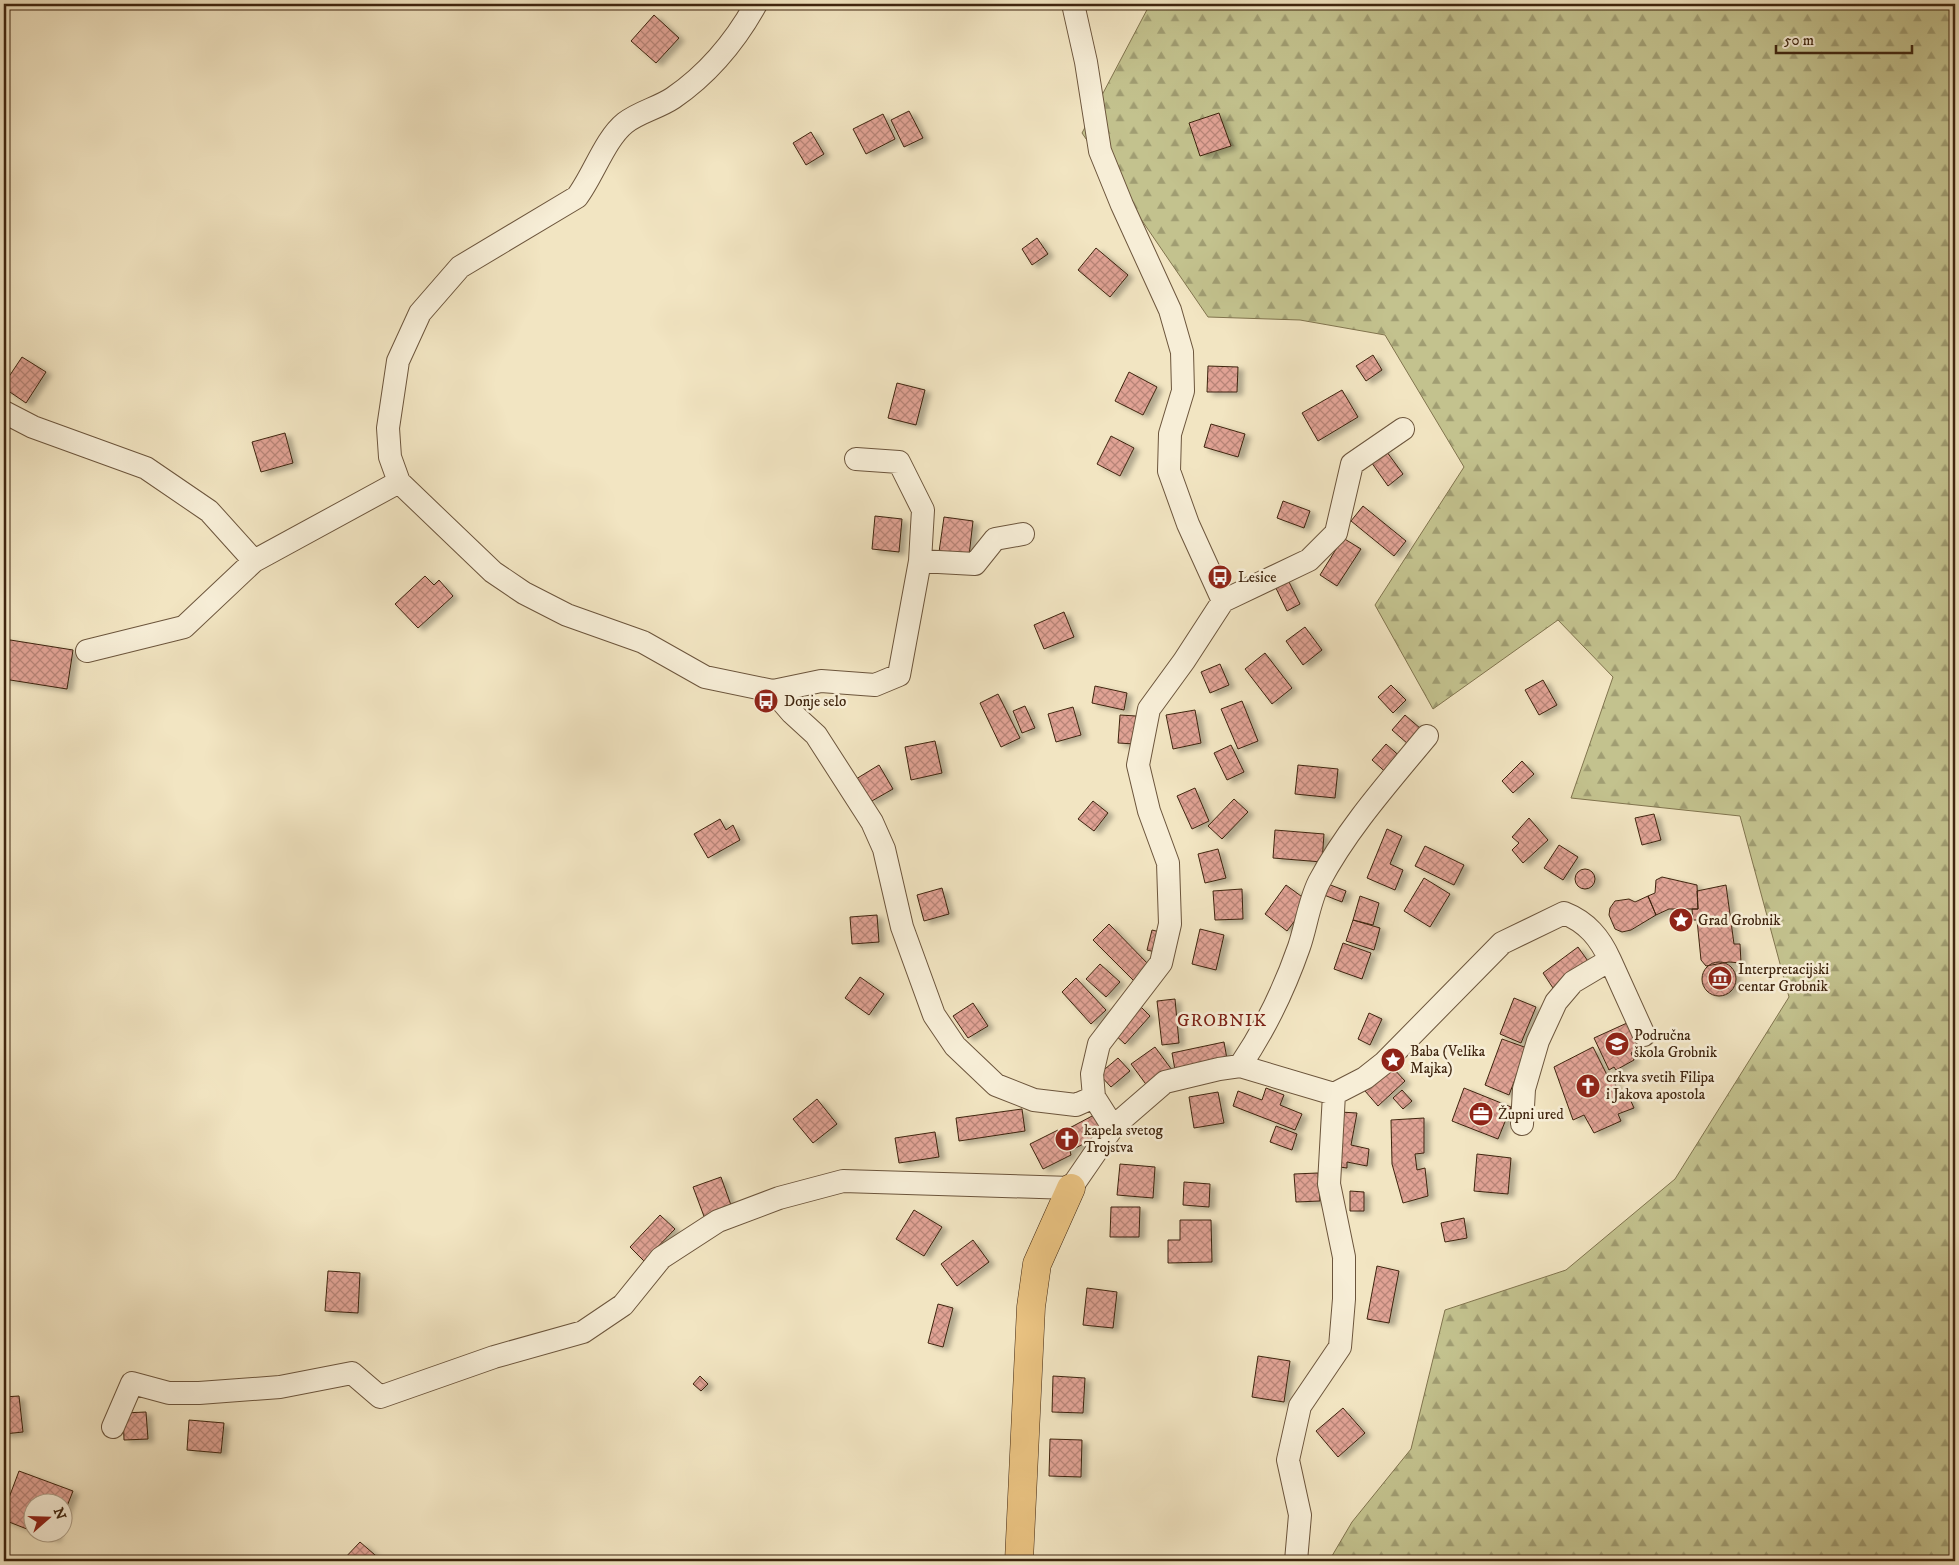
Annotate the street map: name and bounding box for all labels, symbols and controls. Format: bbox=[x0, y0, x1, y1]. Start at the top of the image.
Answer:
scale bar bbox=[1776, 22, 1913, 54]
text: 50 m bbox=[1784, 31, 1814, 50]
bus stop icon: Lesice bbox=[1207, 564, 1233, 590]
place label: Lesice bbox=[1238, 568, 1277, 587]
bus stop icon: Donje selo bbox=[753, 688, 779, 714]
place label: Donje selo bbox=[784, 692, 846, 711]
place icon: Grad Grobnik bbox=[1668, 907, 1694, 933]
place label: Grad Grobnik bbox=[1698, 911, 1781, 930]
place label: Interpretacijski centar Grobnik bbox=[1738, 960, 1829, 996]
museum icon: Interpretacijski centar Grobnik bbox=[1707, 965, 1733, 991]
district label: GROBNIK bbox=[1177, 1010, 1267, 1032]
place label: Područna škola Grobnik bbox=[1634, 1026, 1718, 1062]
school or university icon: Područna škola Grobnik bbox=[1604, 1031, 1630, 1057]
place label: Baba (Velika Majka) bbox=[1410, 1042, 1486, 1078]
place icon: Baba (Velika Majka) bbox=[1380, 1047, 1406, 1073]
place label: crkva svetih Filipa i Jakova apostola bbox=[1606, 1068, 1715, 1104]
church icon: crkva svetih Filipa i Jakova apostola bbox=[1575, 1073, 1601, 1099]
office icon: Župni ured bbox=[1468, 1101, 1494, 1127]
place label: Župni ured bbox=[1498, 1105, 1564, 1124]
place label: kapela svetog Trojstva bbox=[1084, 1121, 1164, 1157]
church icon: kapela svetog Trojstva bbox=[1054, 1126, 1080, 1152]
north arrow bbox=[22, 1492, 72, 1542]
text: N bbox=[49, 1505, 70, 1523]

